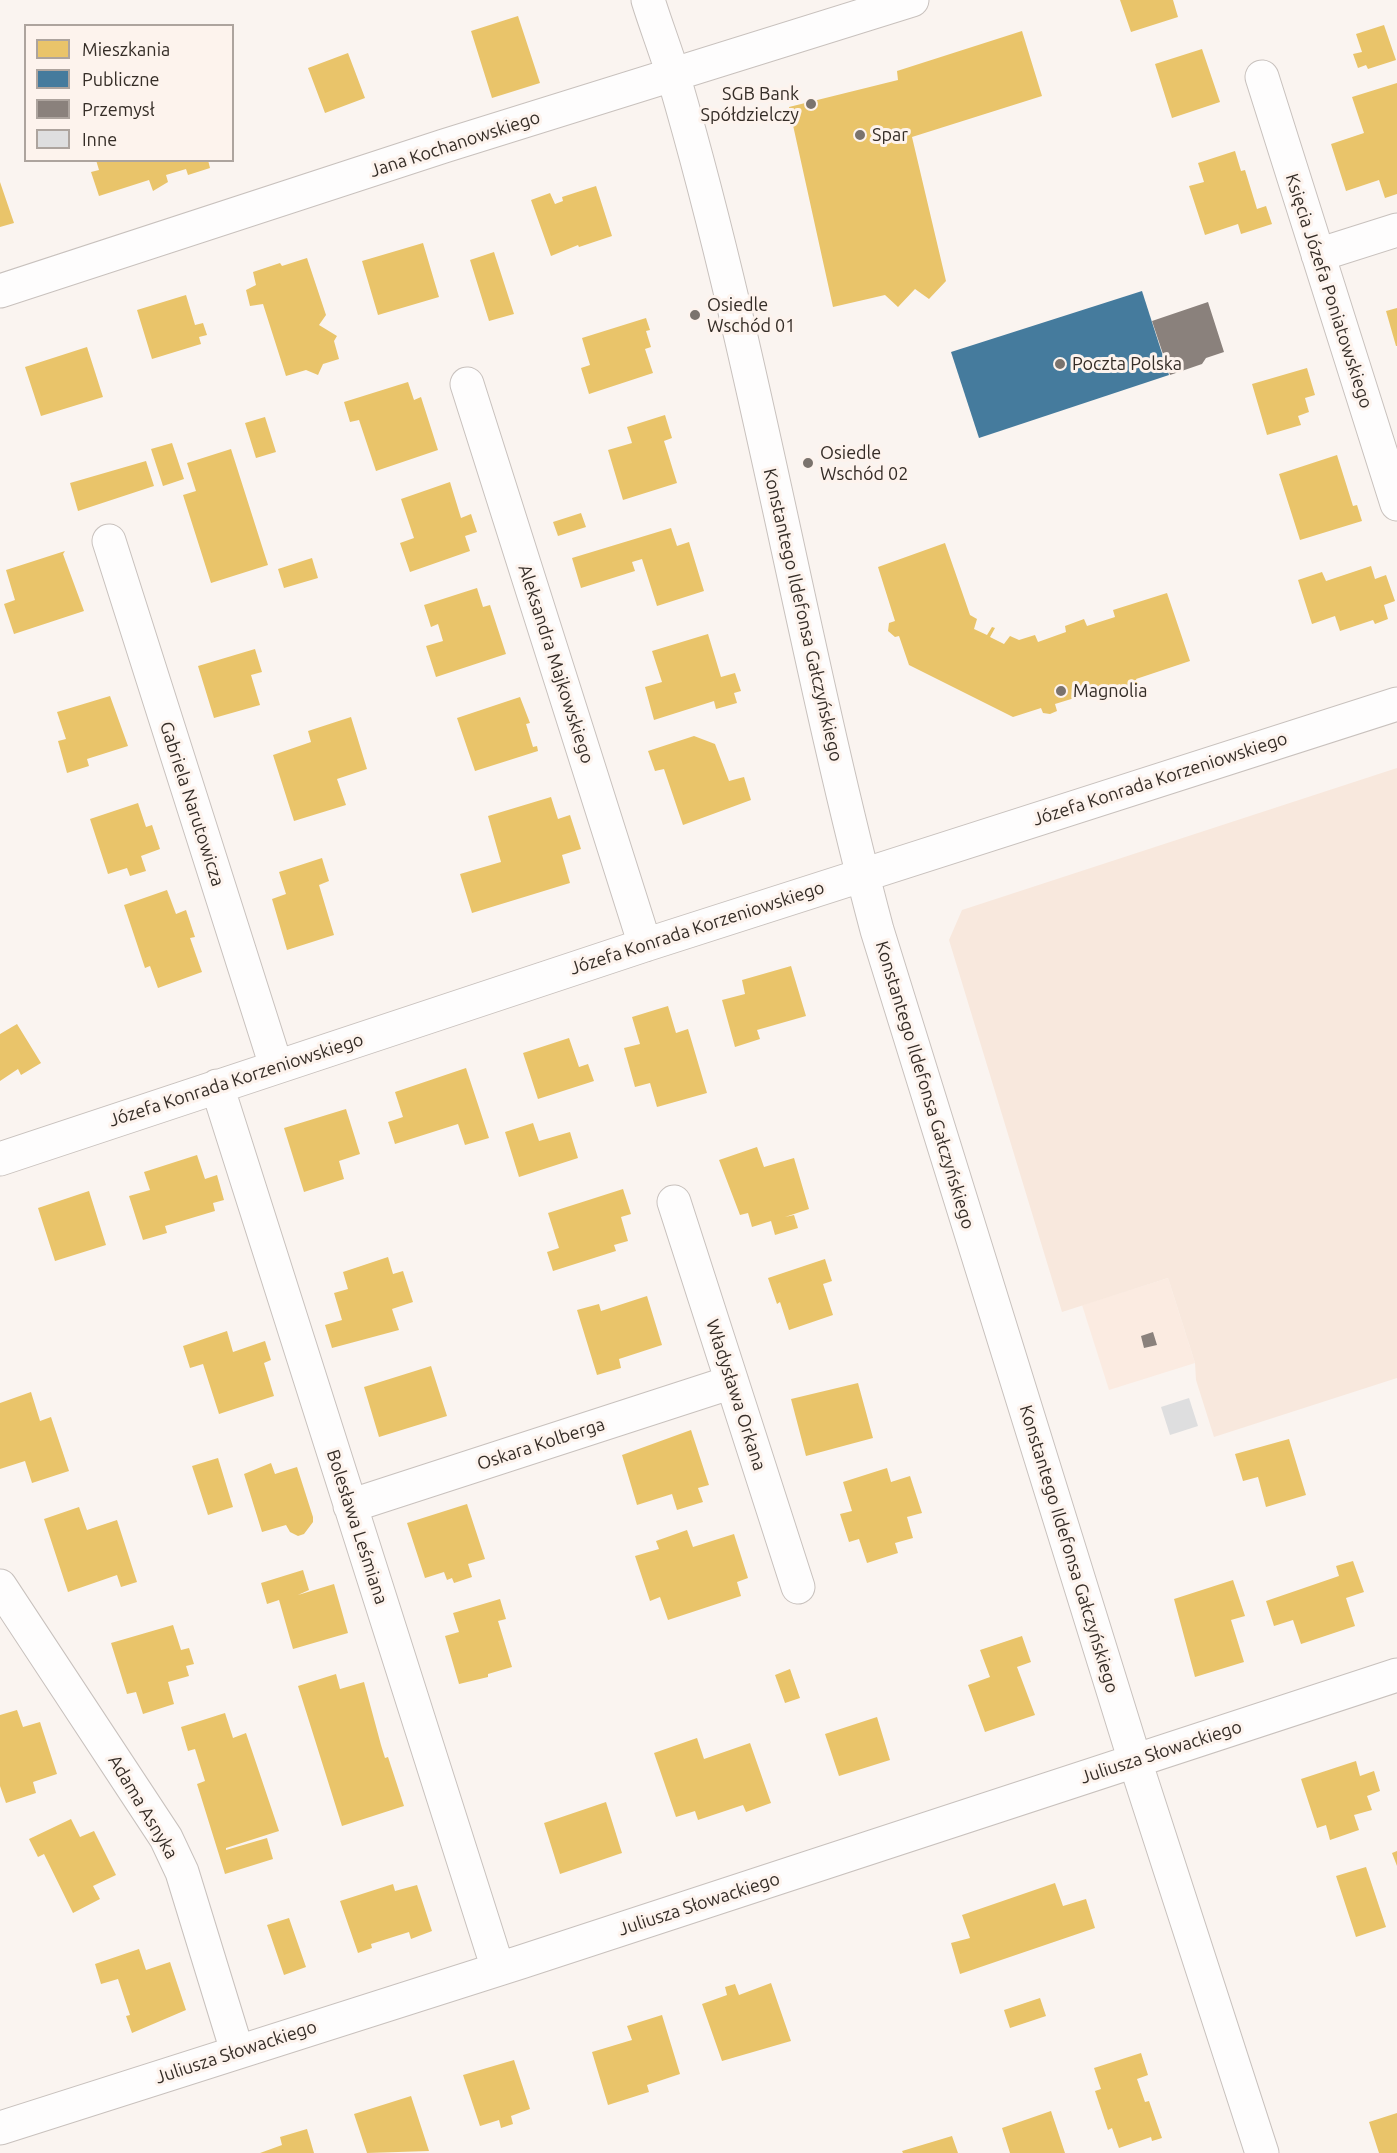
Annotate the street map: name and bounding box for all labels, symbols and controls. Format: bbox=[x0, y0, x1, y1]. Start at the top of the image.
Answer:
legend bbox=[24, 24, 234, 162]
text: Mieszkania bbox=[82, 39, 170, 59]
text: Publiczne bbox=[82, 69, 160, 89]
place label: SGB Bank Spółdzielczy bbox=[701, 83, 799, 125]
marker: SGB Bank Spółdzielczy bbox=[804, 97, 818, 111]
text: Przemysł bbox=[82, 99, 155, 119]
street label: Jana Kochanowskiego bbox=[367, 106, 543, 182]
place label: Spar bbox=[872, 124, 908, 146]
marker: Spar bbox=[853, 128, 867, 142]
text: Inne bbox=[82, 129, 117, 149]
street label: Księcia Józefa Poniatowskiego bbox=[1281, 171, 1377, 411]
place label: Osiedle Wschód 01 bbox=[707, 294, 795, 336]
marker: Osiedle Wschód 01 bbox=[688, 308, 702, 322]
place label: Poczta Polska bbox=[1072, 353, 1182, 375]
marker: Poczta Polska bbox=[1053, 357, 1067, 371]
place label: Osiedle Wschód 02 bbox=[820, 442, 908, 484]
marker: Osiedle Wschód 02 bbox=[801, 456, 815, 470]
street label: Konstantego Ildefonsa Gałczyńskiego bbox=[759, 466, 847, 764]
street label: Aleksandra Majkowskiego bbox=[514, 562, 598, 766]
place label: Magnolia bbox=[1073, 680, 1147, 702]
marker: Magnolia bbox=[1054, 684, 1068, 698]
street label: Gabriela Narutowicza bbox=[155, 719, 229, 889]
street label: Józefa Konrada Korzeniowskiego bbox=[1030, 728, 1290, 830]
street label: Józefa Konrada Korzeniowskiego bbox=[567, 877, 827, 979]
street label: Konstantego Ildefonsa Gałczyńskiego bbox=[871, 938, 979, 1232]
street label: Józefa Konrada Korzeniowskiego bbox=[106, 1029, 366, 1131]
street label: Władysława Orkana bbox=[701, 1317, 771, 1473]
street label: Konstantego Ildefonsa Gałczyńskiego bbox=[1015, 1402, 1123, 1696]
street label: Oskara Kolberga bbox=[474, 1413, 608, 1475]
street label: Bolesława Leśmiana bbox=[322, 1447, 392, 1607]
street label: Juliusza Słowackiego bbox=[1078, 1716, 1244, 1788]
street label: Adama Asnyka bbox=[104, 1751, 182, 1863]
street label: Juliusza Słowackiego bbox=[616, 1868, 782, 1940]
street label: Juliusza Słowackiego bbox=[153, 2016, 319, 2088]

